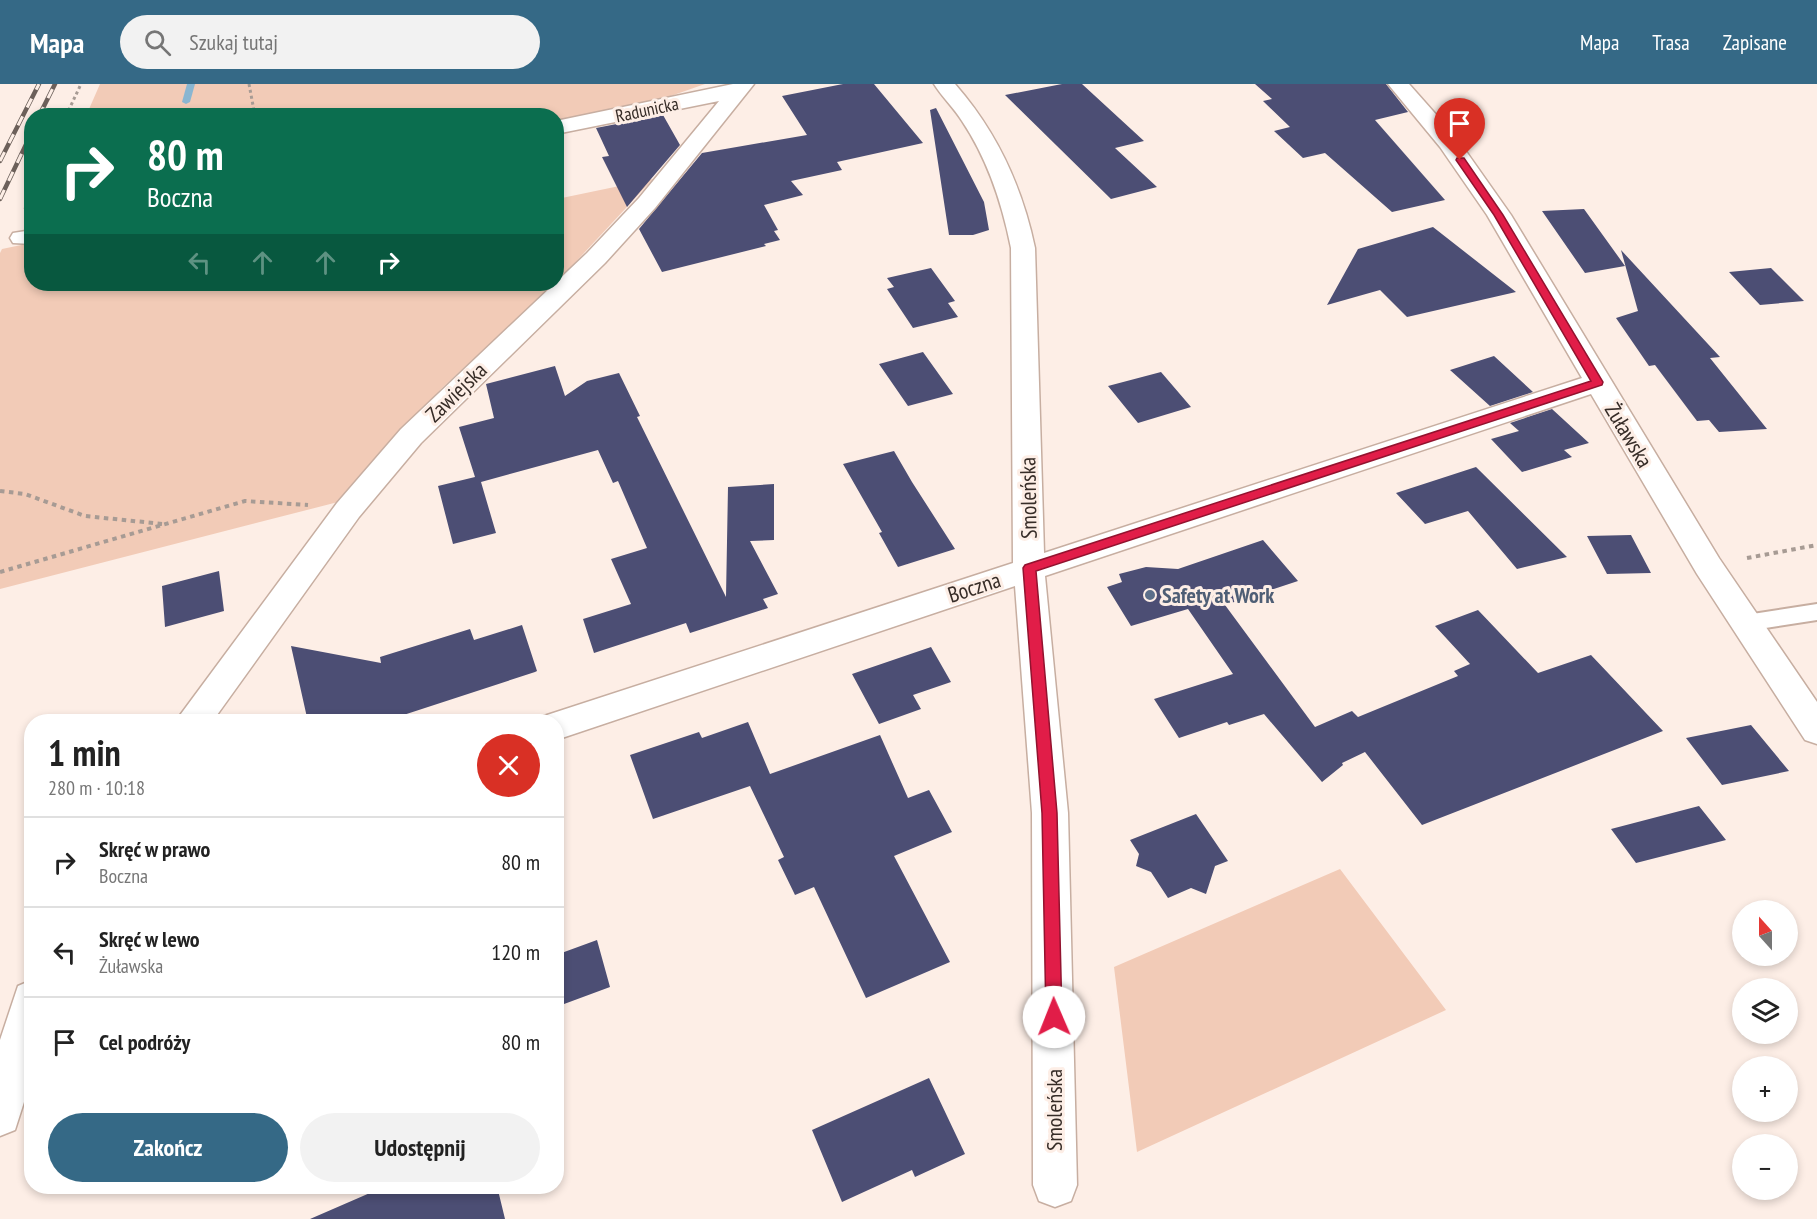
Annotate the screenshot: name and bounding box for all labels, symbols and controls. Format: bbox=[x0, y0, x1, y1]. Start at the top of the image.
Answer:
search box bbox=[120, 15, 540, 69]
text: Mapa bbox=[30, 24, 84, 61]
icon: search bbox=[141, 26, 174, 59]
text: Szukaj tutaj bbox=[189, 28, 278, 56]
text: Mapa bbox=[1580, 29, 1619, 56]
text: Trasa bbox=[1652, 29, 1690, 56]
text: Zapisane bbox=[1723, 29, 1787, 56]
street label: Radunicka bbox=[613, 92, 681, 127]
pin bbox=[1434, 98, 1485, 160]
icon: arrive bbox=[1443, 107, 1476, 140]
text: 80 m bbox=[147, 127, 224, 182]
icon: right bbox=[48, 132, 126, 210]
text: Boczna bbox=[147, 180, 213, 214]
icon: left bbox=[183, 246, 216, 279]
icon: ahead bbox=[246, 246, 279, 279]
icon: ahead bbox=[309, 246, 342, 279]
icon: right bbox=[372, 246, 405, 279]
street label: Zawiejska bbox=[419, 356, 493, 428]
street label: Żuławska bbox=[1599, 398, 1659, 472]
street label: Smoleńska bbox=[1013, 457, 1043, 539]
street label: Boczna bbox=[944, 565, 1004, 609]
place label: Safety at Work bbox=[1162, 581, 1275, 609]
marker: Safety at Work bbox=[1143, 588, 1157, 602]
text: 1 min bbox=[48, 729, 121, 776]
button: close bbox=[477, 734, 540, 797]
text: 280 m · 10:18 bbox=[48, 775, 145, 801]
text: Skręć w prawo bbox=[99, 835, 210, 863]
icon: right bbox=[48, 846, 81, 879]
text: 80 m bbox=[501, 848, 540, 876]
text: Boczna bbox=[99, 863, 148, 889]
north arrow bbox=[1732, 900, 1798, 966]
map controls bbox=[1732, 900, 1798, 1200]
text: Skręć w lewo bbox=[99, 925, 200, 953]
icon: left bbox=[48, 936, 81, 969]
text: 120 m bbox=[491, 938, 540, 966]
text: Żuławska bbox=[99, 953, 163, 979]
button: layers bbox=[1732, 978, 1798, 1044]
position arrow bbox=[1022, 985, 1086, 1049]
icon: arrive bbox=[48, 1026, 81, 1059]
text: Cel podróży bbox=[99, 1028, 190, 1056]
text: 80 m bbox=[501, 1028, 540, 1056]
button: + bbox=[1732, 1056, 1798, 1122]
street label: Smoleńska bbox=[1040, 1069, 1068, 1151]
button: Zakończ bbox=[48, 1113, 288, 1182]
button: Udostępnij bbox=[300, 1113, 540, 1182]
button: − bbox=[1732, 1134, 1798, 1200]

